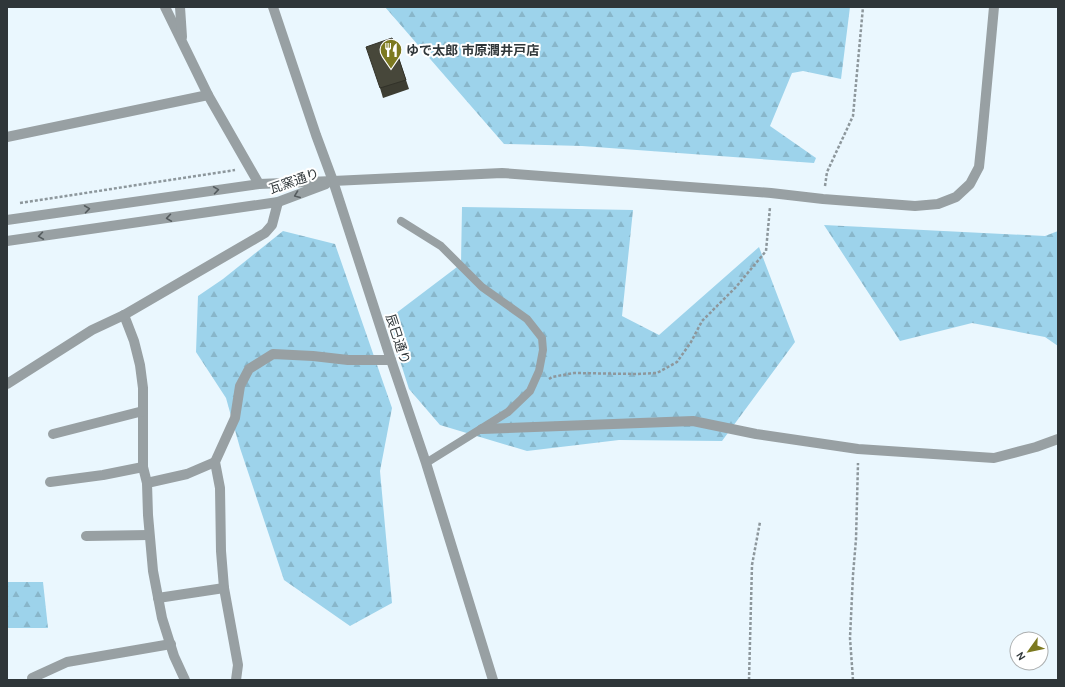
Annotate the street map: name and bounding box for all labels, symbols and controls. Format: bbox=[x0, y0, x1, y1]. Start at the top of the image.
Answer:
restaurant icon: ゆで太郎 市原潤井戸店 bbox=[378, 37, 404, 70]
place label: ゆで太郎 市原潤井戸店 bbox=[406, 43, 539, 58]
street label: 瓦窯通り bbox=[267, 165, 321, 197]
one-way arrow bbox=[213, 186, 219, 195]
one-way arrow bbox=[294, 191, 301, 199]
one-way arrow bbox=[84, 205, 90, 214]
one-way arrow bbox=[166, 213, 172, 222]
one-way arrow bbox=[38, 231, 44, 240]
street label: 辰巳通り bbox=[383, 312, 413, 366]
north arrow bbox=[1009, 631, 1049, 671]
text: N bbox=[1013, 649, 1029, 663]

